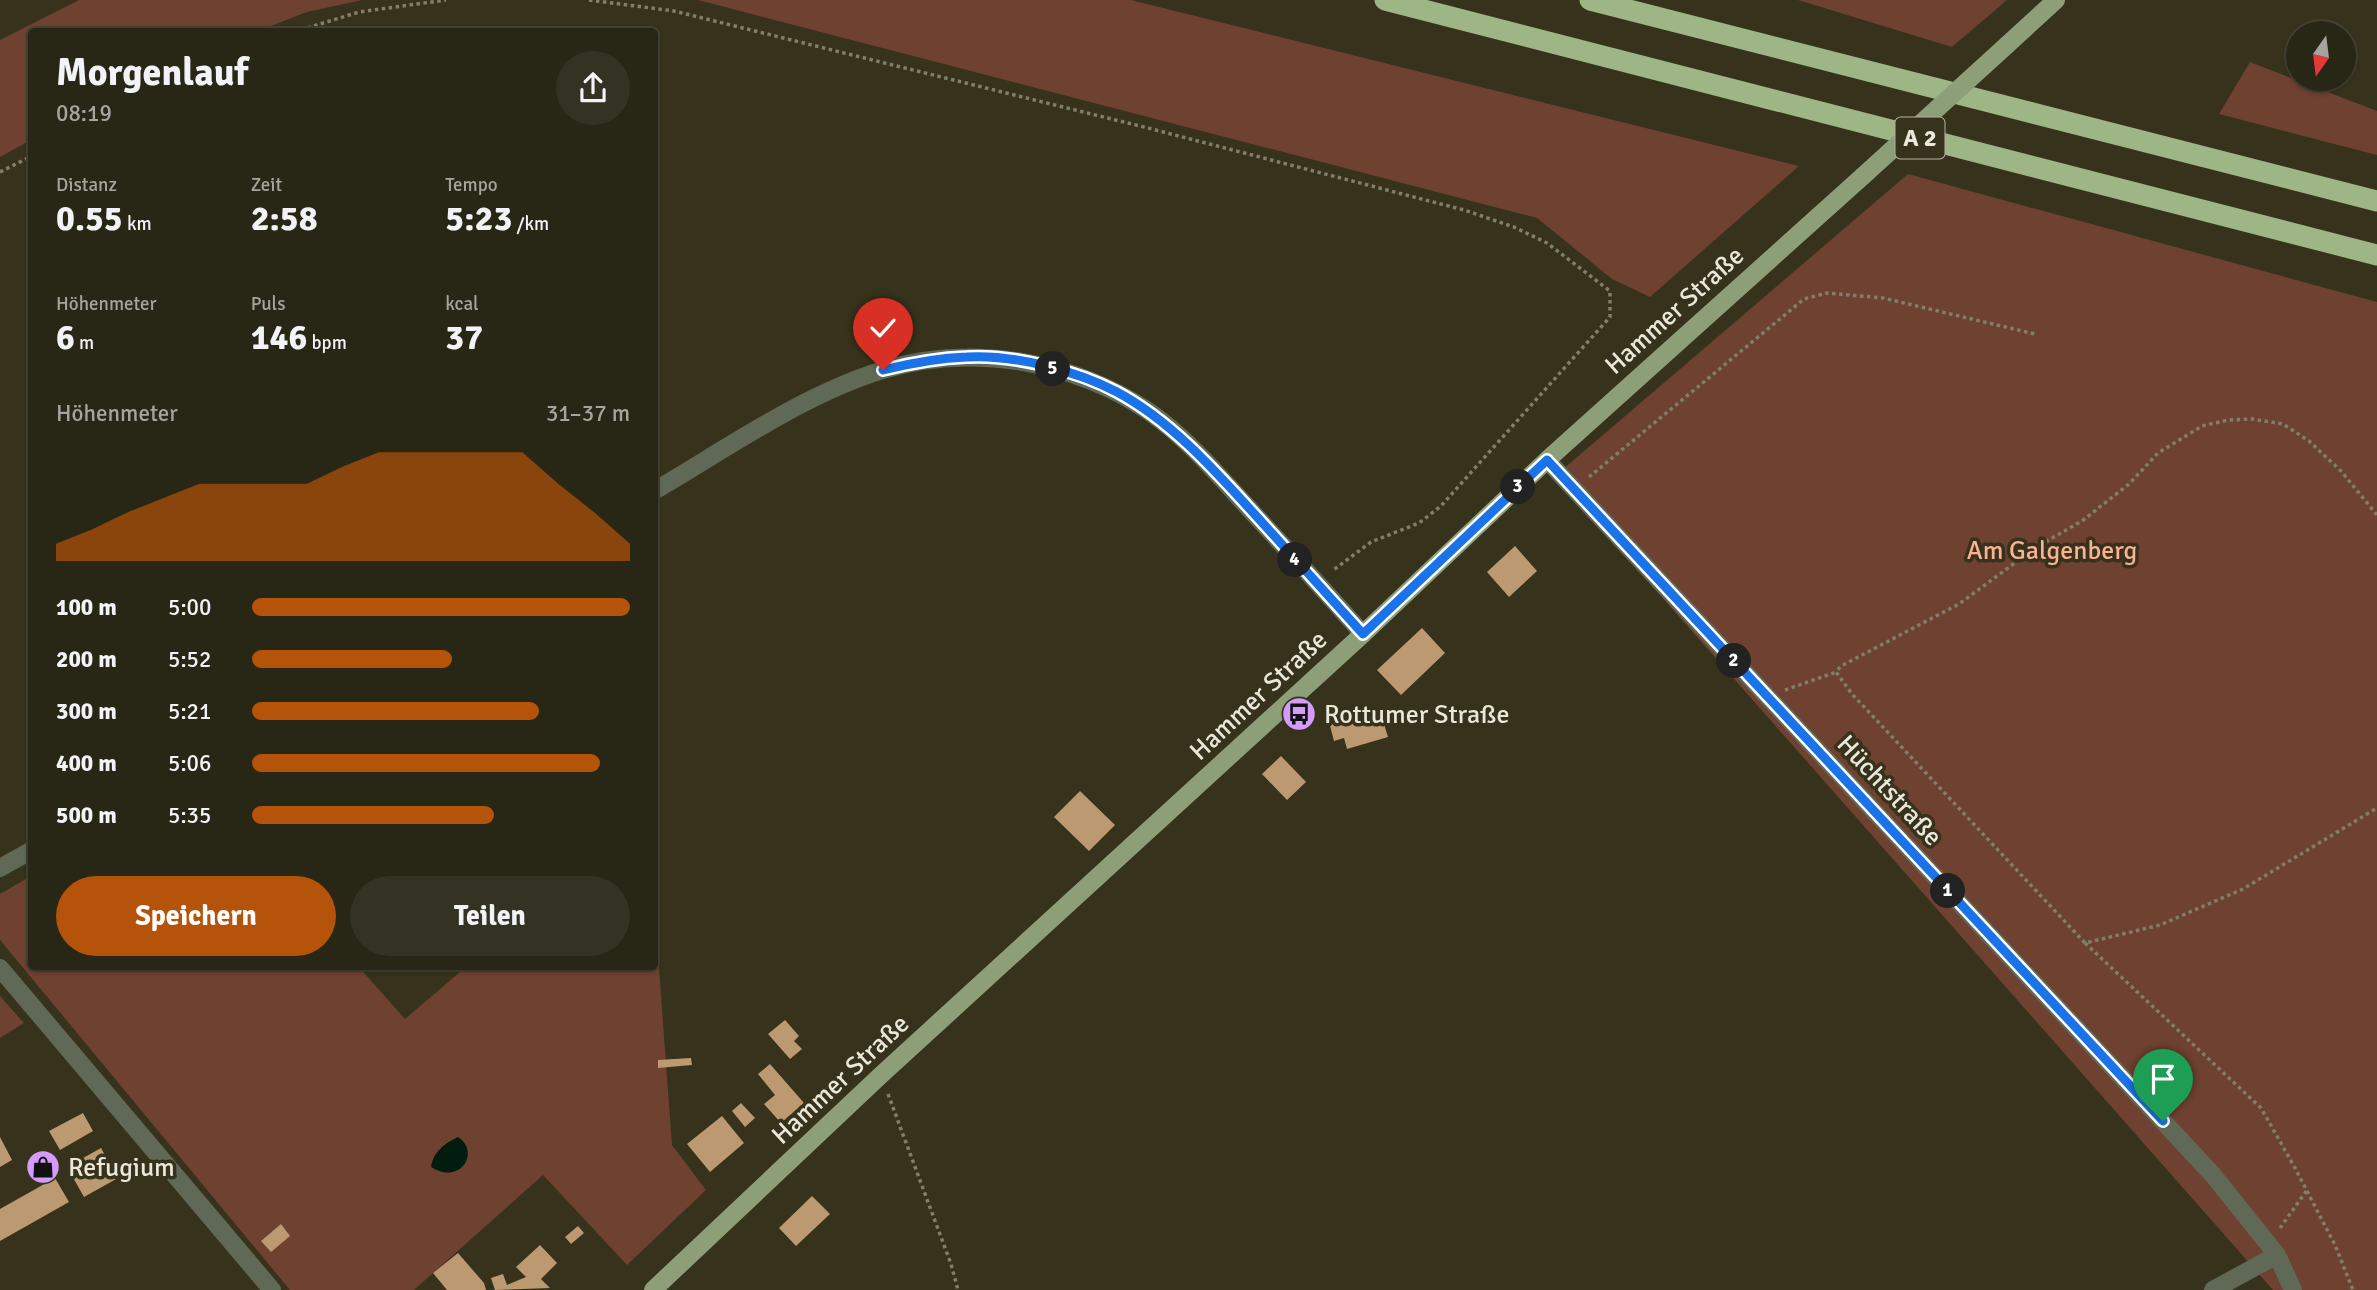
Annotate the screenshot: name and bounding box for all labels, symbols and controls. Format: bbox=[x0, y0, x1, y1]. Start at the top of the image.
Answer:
north arrow bbox=[2286, 21, 2356, 91]
map controls bbox=[2286, 21, 2356, 91]
text: Morgenlauf bbox=[56, 49, 248, 96]
button: share bbox=[556, 51, 630, 125]
text: 08:19 bbox=[56, 99, 112, 128]
road number: A 2 bbox=[1896, 118, 1944, 158]
text: Distanz bbox=[56, 173, 117, 197]
text: Zeit bbox=[251, 173, 282, 197]
text: Tempo bbox=[445, 173, 498, 197]
text: 0.55 bbox=[56, 197, 123, 240]
text: 2:58 bbox=[251, 197, 318, 240]
text: 5:23 bbox=[445, 197, 512, 240]
text: km bbox=[123, 212, 152, 236]
text: /km bbox=[512, 212, 549, 236]
street label: Hammer Straße bbox=[1599, 240, 1751, 381]
text: Höhenmeter bbox=[56, 292, 157, 316]
text: Puls bbox=[251, 292, 285, 316]
text: kcal bbox=[445, 292, 479, 316]
pin bbox=[853, 298, 913, 370]
icon: check bbox=[864, 309, 902, 347]
text: 6 bbox=[56, 316, 75, 359]
text: 146 bbox=[251, 316, 307, 359]
text: 37 bbox=[445, 316, 483, 359]
text: m bbox=[75, 331, 94, 355]
text: bpm bbox=[307, 331, 347, 355]
pin: 5 bbox=[1036, 352, 1070, 386]
text: 5 bbox=[1047, 356, 1058, 380]
text: Höhenmeter bbox=[56, 399, 178, 428]
text: 31–37 m bbox=[546, 399, 630, 428]
pin: 3 bbox=[1500, 470, 1536, 504]
text: 3 bbox=[1512, 474, 1523, 498]
park label: Am Galgenberg bbox=[1967, 535, 2137, 567]
pin: 4 bbox=[1278, 542, 1312, 578]
text: 4 bbox=[1289, 547, 1300, 571]
text: 100 m bbox=[56, 593, 117, 622]
text: 5:00 bbox=[168, 593, 211, 622]
street label: Hammer Straße bbox=[1183, 624, 1334, 767]
pin: 2 bbox=[1716, 644, 1752, 678]
text: 200 m bbox=[56, 645, 117, 674]
text: 5:52 bbox=[168, 645, 211, 674]
text: 2 bbox=[1728, 648, 1739, 672]
bus stop icon: Rottumer Straße bbox=[1280, 695, 1318, 733]
text: 300 m bbox=[56, 697, 117, 726]
text: 5:21 bbox=[168, 697, 211, 726]
place label: Rottumer Straße bbox=[1324, 699, 1509, 731]
street label: Hüchtstraße bbox=[1830, 729, 1949, 853]
text: 400 m bbox=[56, 749, 117, 778]
text: 5:06 bbox=[168, 749, 211, 778]
text: 500 m bbox=[56, 801, 117, 830]
text: 5:35 bbox=[168, 801, 211, 830]
pin: 1 bbox=[1930, 874, 1966, 908]
button: Speichern bbox=[56, 876, 336, 956]
button: Teilen bbox=[350, 876, 630, 956]
text: 1 bbox=[1942, 878, 1953, 902]
street label: Hammer Straße bbox=[765, 1008, 916, 1151]
pin bbox=[2133, 1049, 2193, 1121]
icon: arrive bbox=[2144, 1060, 2182, 1098]
shop icon: Refugium bbox=[24, 1148, 62, 1186]
place label: Refugium bbox=[68, 1152, 175, 1184]

